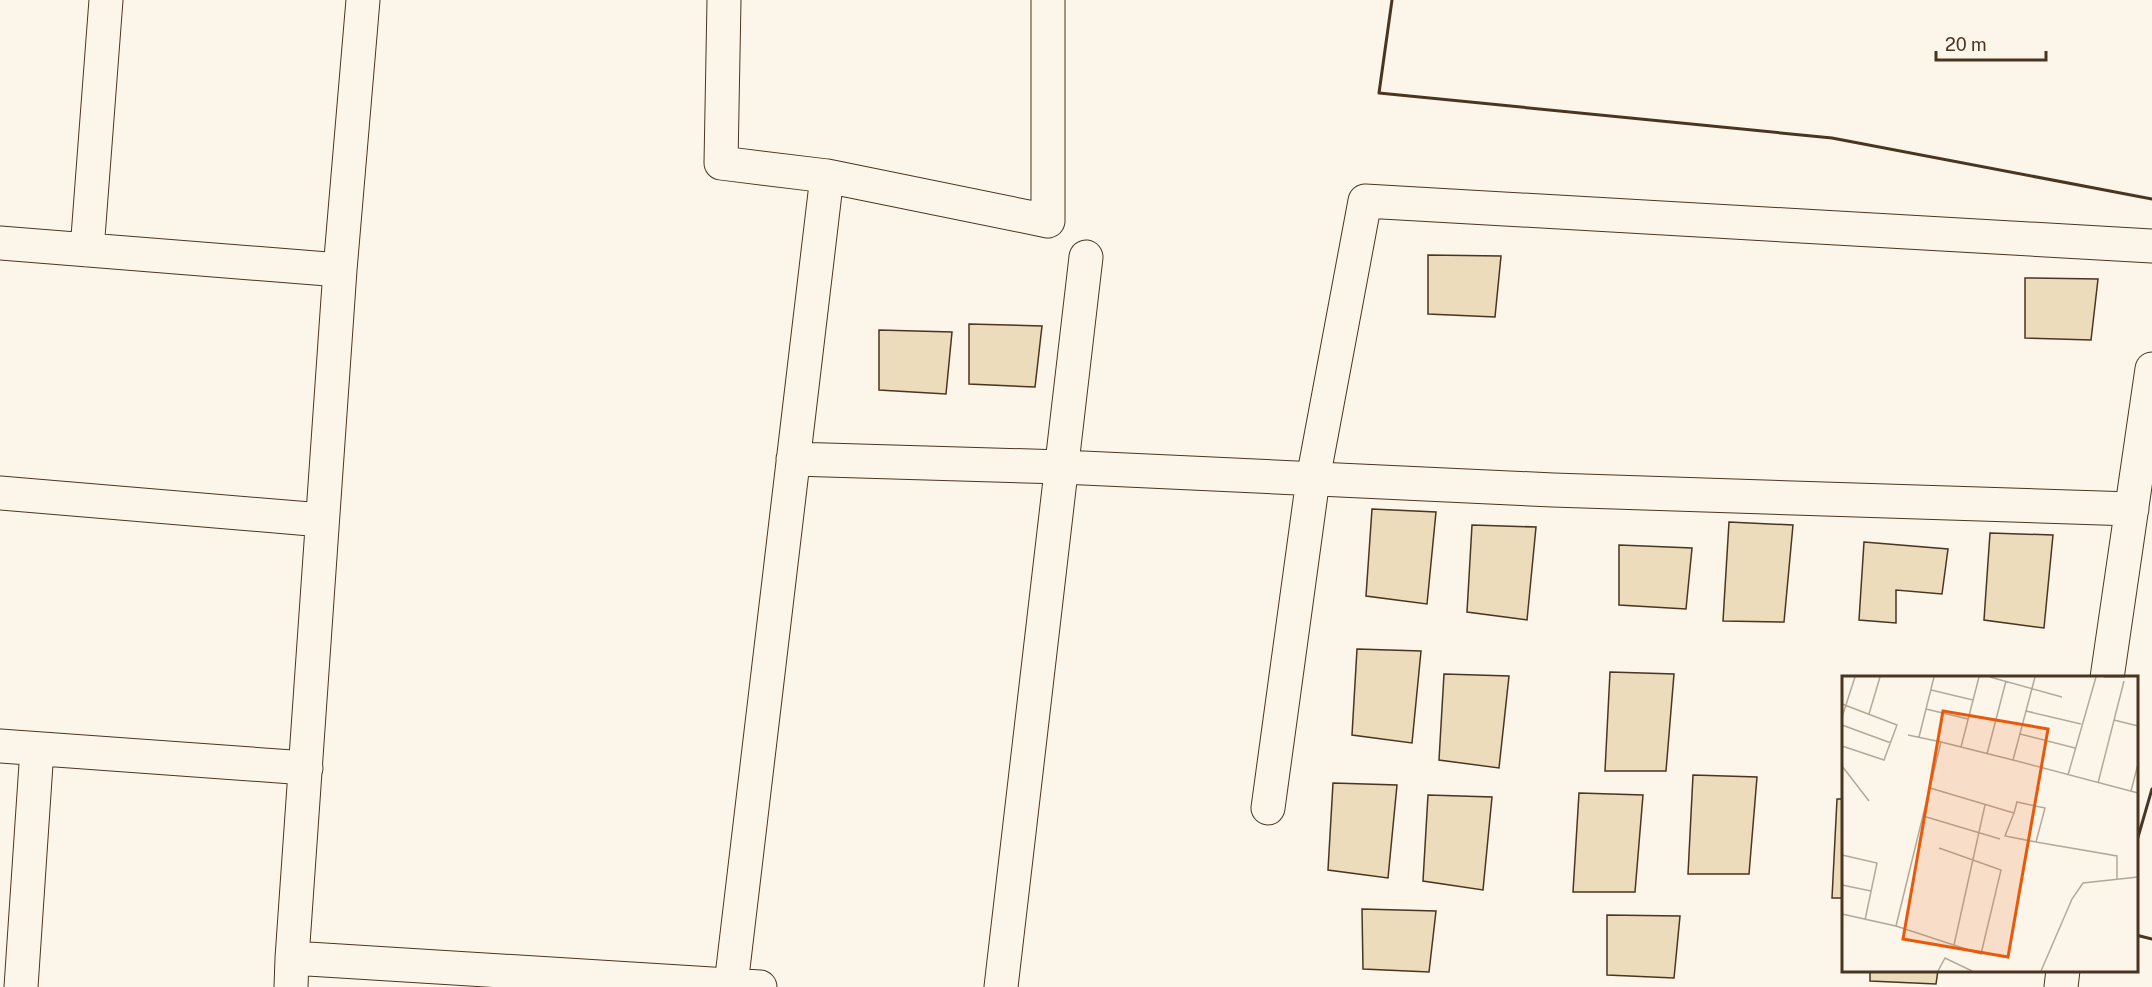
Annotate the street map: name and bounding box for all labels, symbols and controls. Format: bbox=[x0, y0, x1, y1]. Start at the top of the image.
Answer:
scale bar bbox=[1936, 24, 2046, 62]
text: 20 m bbox=[1945, 34, 1987, 55]
inset map bbox=[1842, 676, 2137, 972]

